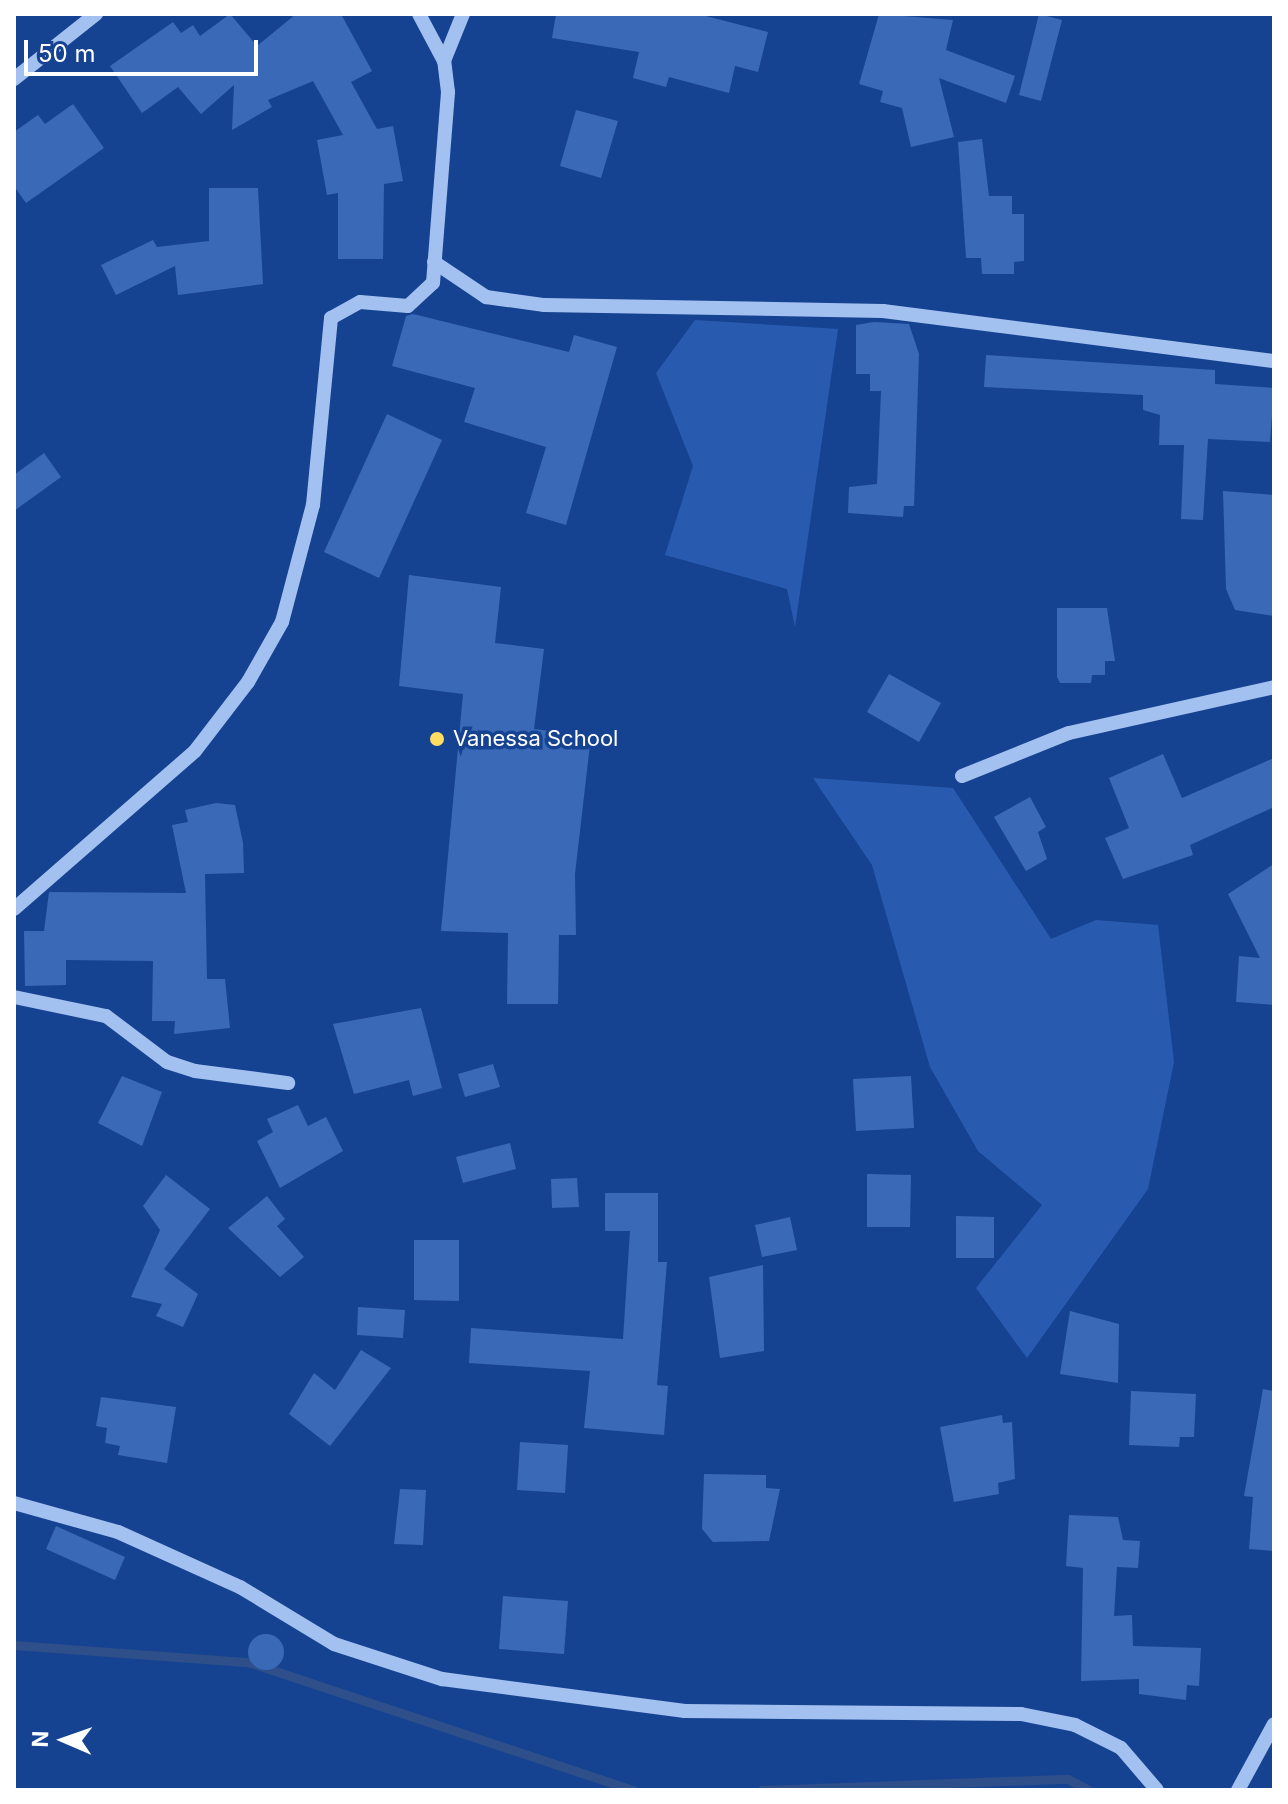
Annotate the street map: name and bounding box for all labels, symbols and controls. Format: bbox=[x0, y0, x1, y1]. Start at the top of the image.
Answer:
scale bar bbox=[28, 24, 262, 74]
text: 50 m bbox=[38, 39, 96, 68]
place label: Vanessa School bbox=[453, 726, 618, 752]
marker: Vanessa School bbox=[428, 730, 446, 748]
north arrow bbox=[24, 1700, 104, 1780]
text: N bbox=[27, 1730, 53, 1748]

